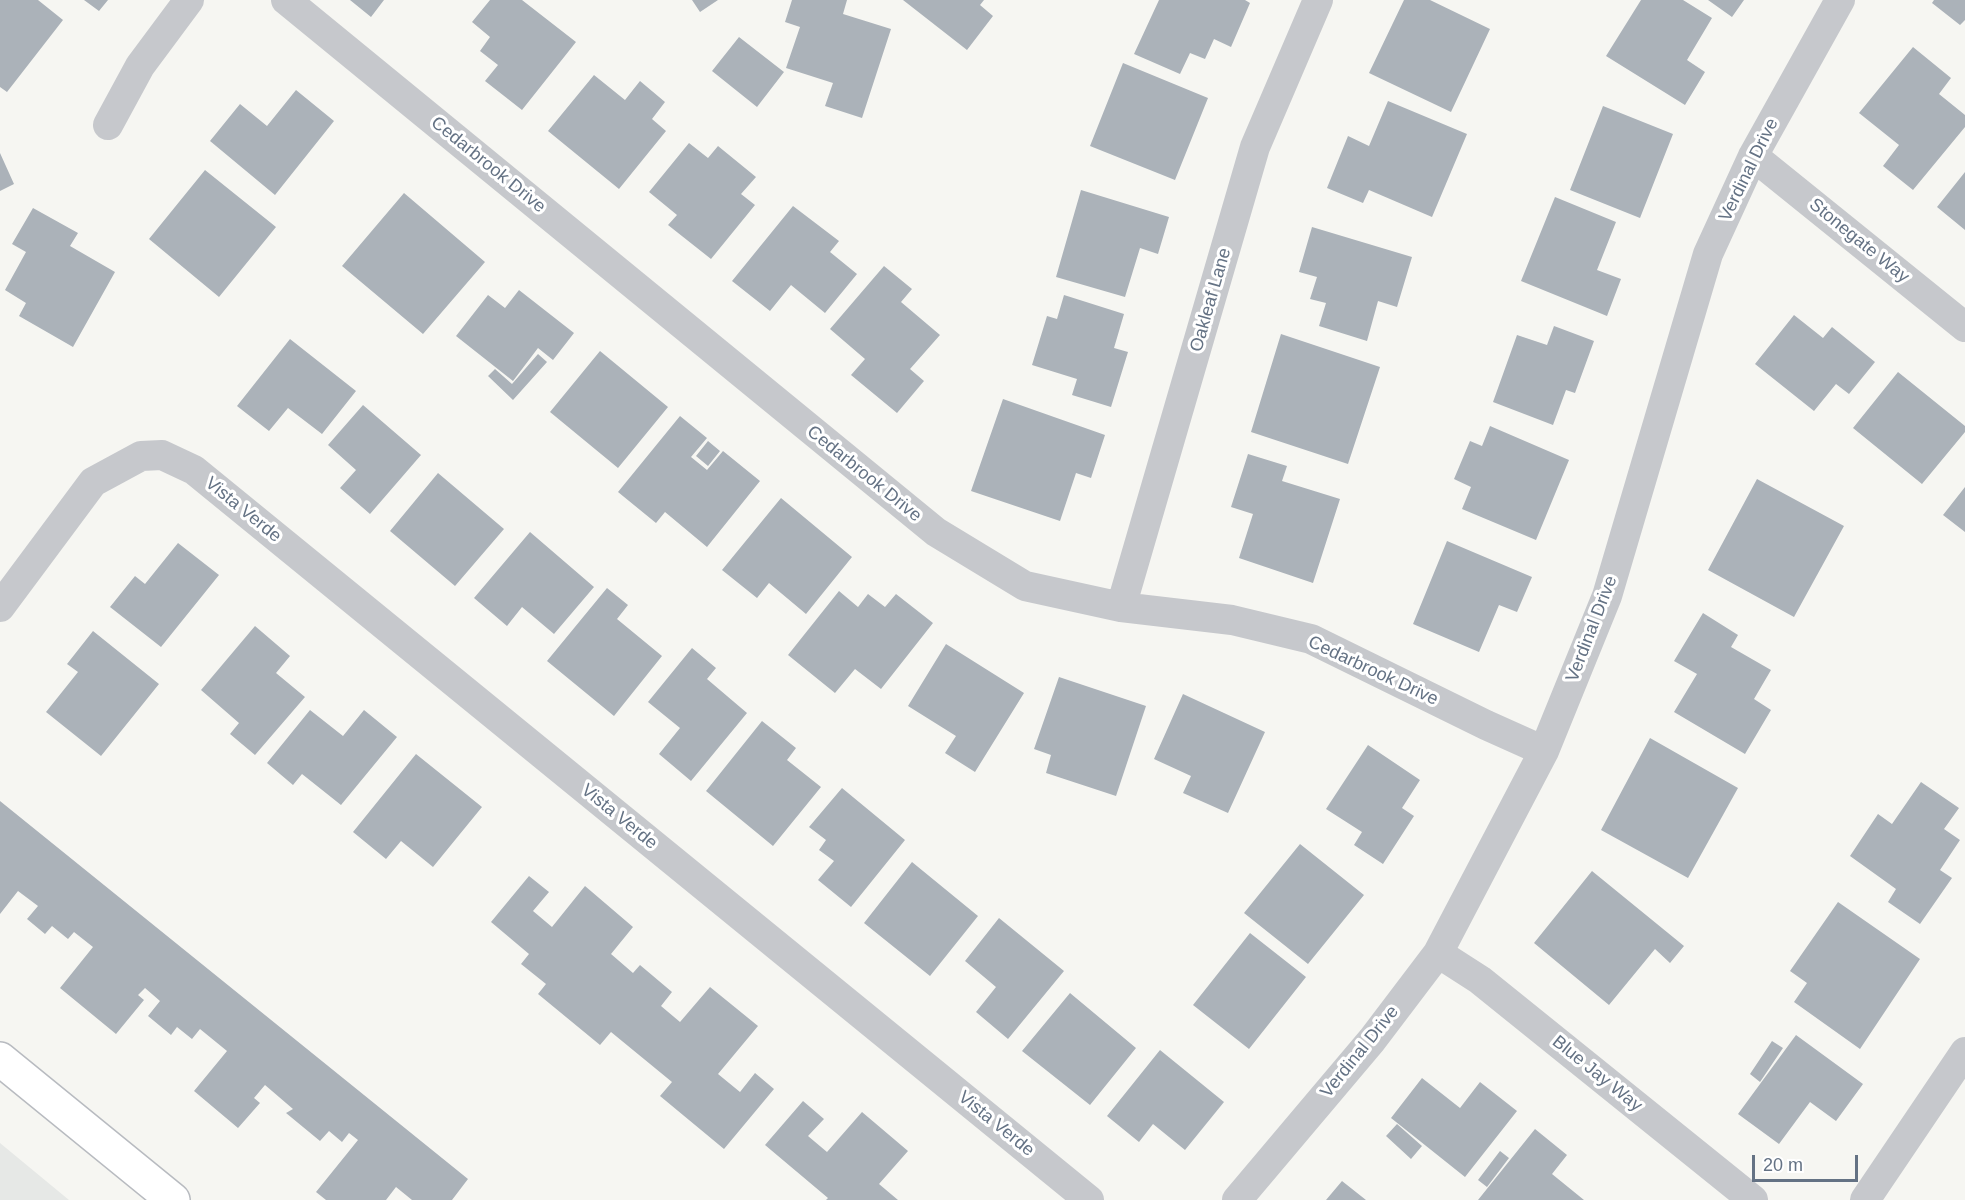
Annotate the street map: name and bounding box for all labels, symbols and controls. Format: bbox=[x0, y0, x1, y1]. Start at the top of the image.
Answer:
street label: Cedarbrook Drive bbox=[426, 112, 550, 218]
street label: Verdinal Drive bbox=[1715, 115, 1783, 225]
street label: Stonegate Way bbox=[1805, 194, 1913, 288]
street label: Oakleaf Lane bbox=[1186, 246, 1236, 354]
street label: Cedarbrook Drive bbox=[802, 421, 926, 527]
street label: Vista Verde bbox=[201, 473, 285, 547]
street label: Verdinal Drive bbox=[1562, 573, 1622, 685]
street label: Cedarbrook Drive bbox=[1305, 631, 1441, 711]
street label: Vista Verde bbox=[577, 780, 661, 854]
street label: Verdinal Drive bbox=[1316, 1002, 1404, 1102]
street label: Blue Jay Way bbox=[1548, 1031, 1646, 1117]
street label: Vista Verde bbox=[954, 1087, 1038, 1161]
scale bar bbox=[1755, 1143, 1862, 1181]
text: 20 m bbox=[1763, 1155, 1803, 1175]

